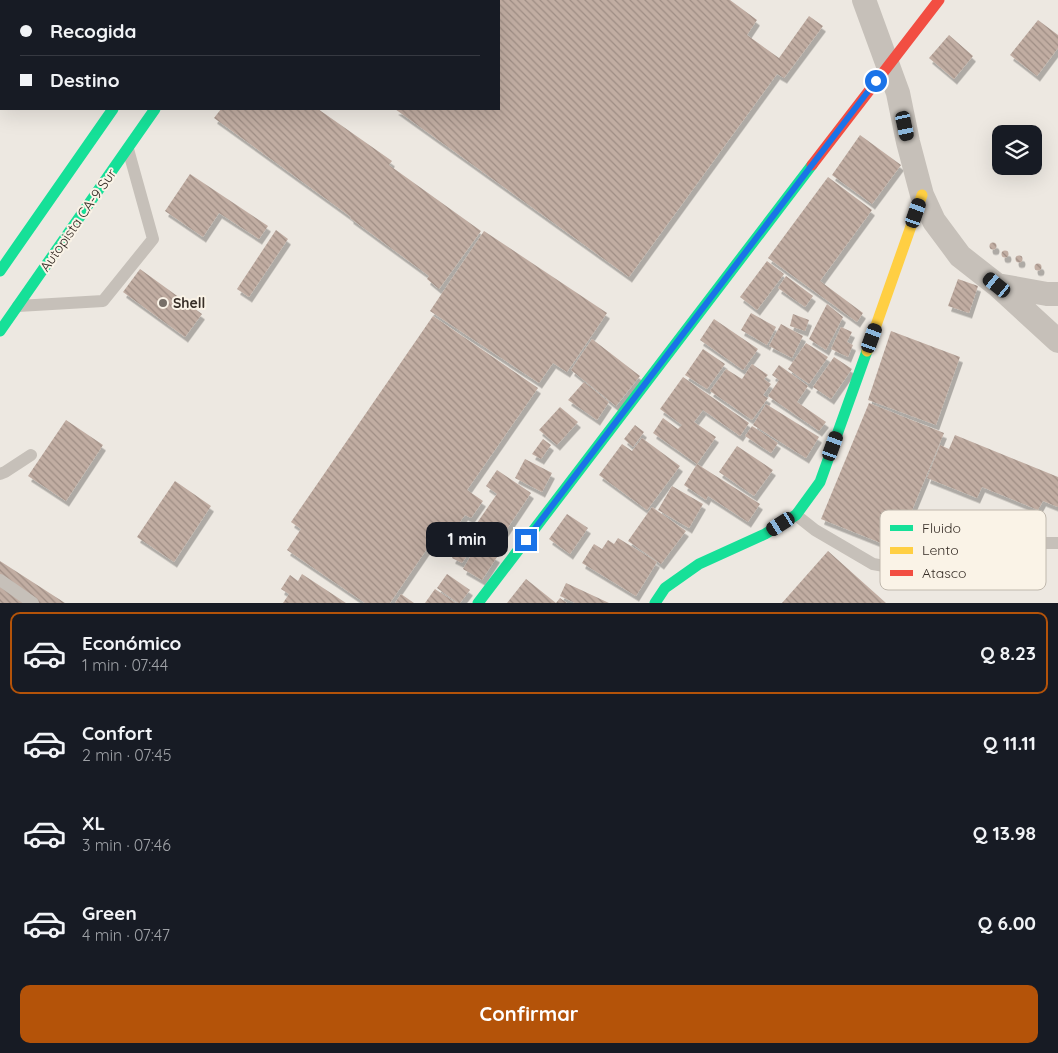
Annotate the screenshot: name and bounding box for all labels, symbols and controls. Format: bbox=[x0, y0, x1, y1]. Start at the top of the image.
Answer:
text: Recogida bbox=[50, 19, 136, 43]
text: Destino bbox=[50, 68, 120, 92]
route start bbox=[865, 70, 887, 92]
car bbox=[894, 110, 915, 142]
map controls bbox=[992, 125, 1042, 175]
button: layers bbox=[992, 125, 1042, 175]
street label: Autopista CA-9 Sur bbox=[36, 165, 121, 275]
car bbox=[904, 196, 927, 230]
car bbox=[980, 270, 1013, 300]
place label: Shell bbox=[173, 294, 205, 312]
marker: Shell bbox=[157, 297, 169, 309]
car bbox=[859, 321, 884, 355]
car bbox=[820, 429, 845, 463]
car bbox=[764, 510, 797, 538]
legend bbox=[880, 510, 1046, 590]
text: Fluido bbox=[922, 519, 961, 537]
callout: 1 min bbox=[426, 522, 508, 558]
text: 1 min bbox=[448, 529, 486, 549]
route end bbox=[515, 529, 537, 551]
text: Lento bbox=[922, 541, 959, 559]
text: Atasco bbox=[922, 564, 967, 582]
icon: car bbox=[22, 631, 67, 676]
text: Económico bbox=[82, 631, 181, 655]
text: Q 8.23 bbox=[980, 641, 1036, 665]
text: 1 min · 07:44 bbox=[82, 655, 168, 675]
icon: car bbox=[22, 721, 67, 766]
text: Confort bbox=[82, 721, 153, 745]
text: Q 11.11 bbox=[983, 731, 1036, 755]
text: 2 min · 07:45 bbox=[82, 745, 171, 765]
icon: car bbox=[22, 811, 67, 856]
text: XL bbox=[82, 811, 105, 835]
text: Q 13.98 bbox=[973, 821, 1036, 845]
text: 3 min · 07:46 bbox=[82, 835, 171, 855]
icon: car bbox=[22, 901, 67, 946]
text: Green bbox=[82, 901, 137, 925]
text: Q 6.00 bbox=[978, 911, 1036, 935]
text: 4 min · 07:47 bbox=[82, 925, 170, 945]
button: Confirmar bbox=[20, 985, 1038, 1043]

